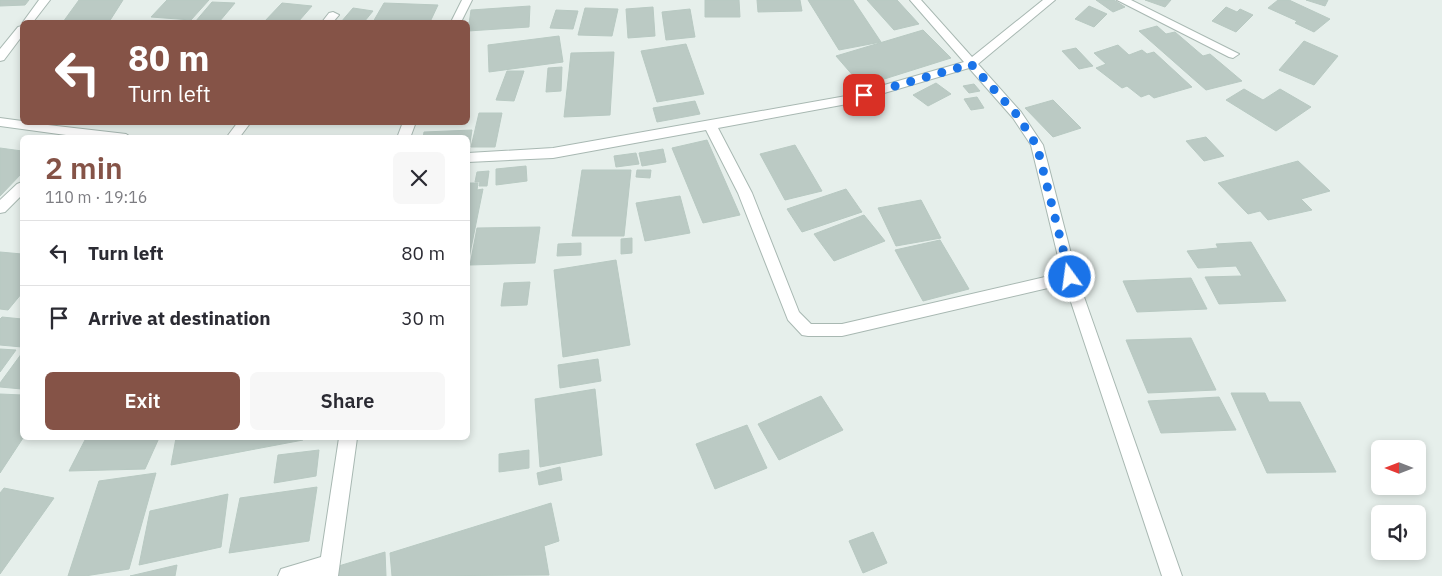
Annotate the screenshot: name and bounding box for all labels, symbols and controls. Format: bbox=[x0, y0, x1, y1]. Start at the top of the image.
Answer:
text: 80 m bbox=[128, 35, 210, 81]
icon: left bbox=[45, 40, 110, 105]
pin bbox=[843, 74, 885, 116]
text: Turn left bbox=[128, 79, 211, 108]
icon: arrive bbox=[850, 81, 878, 109]
text: 2 min bbox=[45, 148, 123, 187]
button: close bbox=[393, 152, 445, 204]
text: 110 m · 19:16 bbox=[45, 187, 147, 207]
icon: left bbox=[45, 239, 73, 267]
text: Turn left bbox=[88, 241, 164, 265]
text: 80 m bbox=[401, 241, 445, 265]
position arrow bbox=[1043, 250, 1095, 302]
icon: arrive bbox=[45, 304, 73, 332]
text: Arrive at destination bbox=[88, 306, 271, 330]
text: 30 m bbox=[401, 306, 445, 330]
button: Exit bbox=[45, 372, 240, 430]
button: Share bbox=[250, 372, 445, 430]
north arrow bbox=[1371, 440, 1426, 495]
map controls bbox=[1371, 440, 1426, 560]
button: sound bbox=[1371, 505, 1426, 560]

